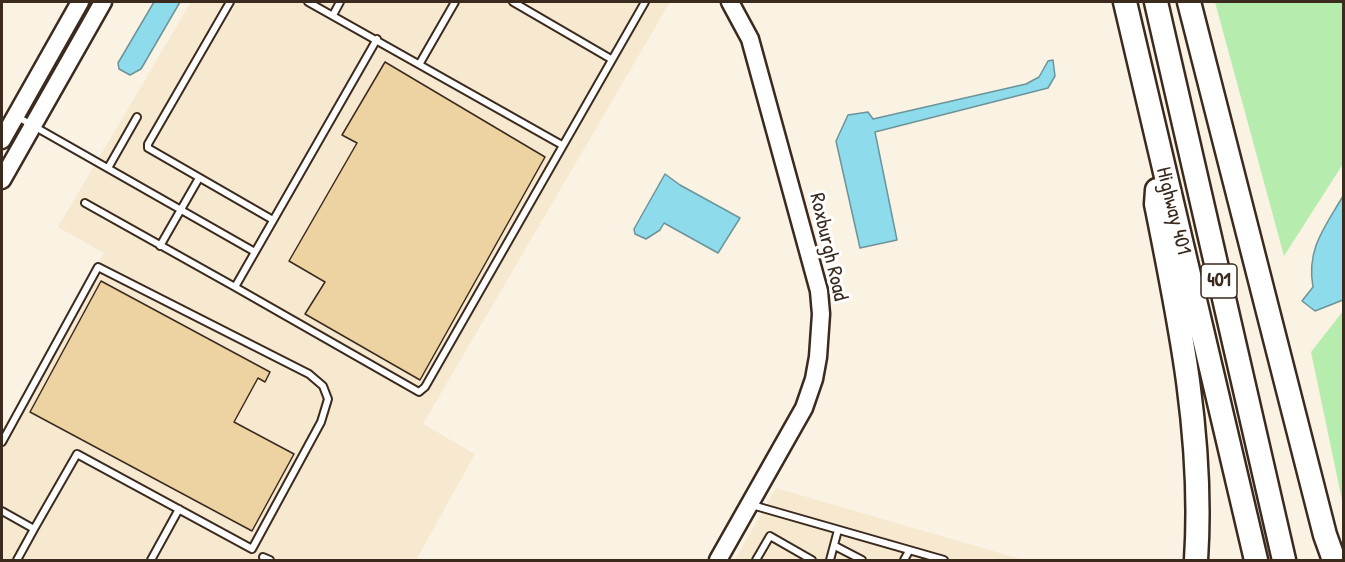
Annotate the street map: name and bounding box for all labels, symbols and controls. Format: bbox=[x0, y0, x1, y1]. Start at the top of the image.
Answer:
street label: Highway 401 bbox=[1150, 165, 1196, 257]
street label: Roxburgh Road bbox=[803, 191, 853, 303]
road number: 401 bbox=[1201, 264, 1237, 298]

